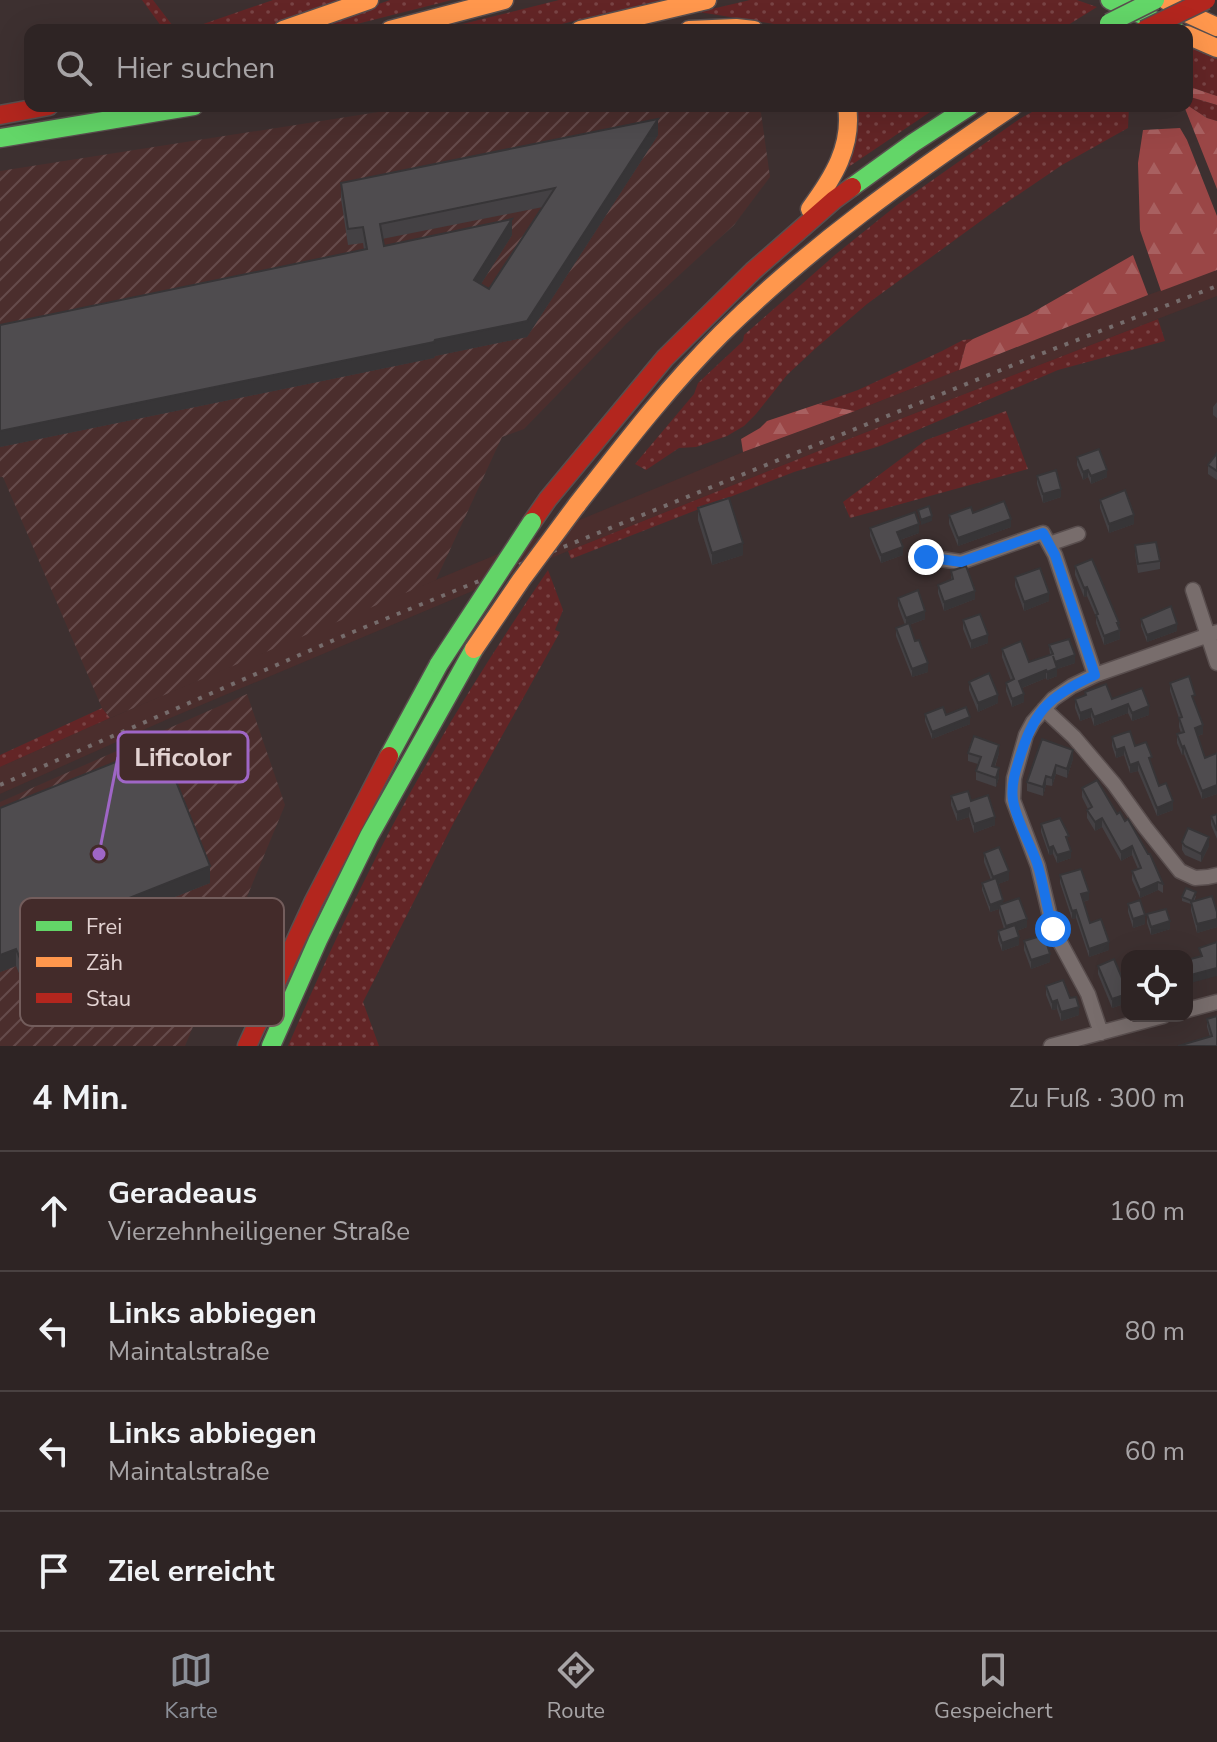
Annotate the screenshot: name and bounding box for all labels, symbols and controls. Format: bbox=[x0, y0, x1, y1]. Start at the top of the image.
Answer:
search box bbox=[24, 24, 1193, 112]
icon: search bbox=[52, 46, 96, 90]
text: Hier suchen bbox=[116, 48, 275, 89]
route end bbox=[908, 539, 944, 575]
callout: Lificolor bbox=[118, 732, 248, 782]
text: Lificolor bbox=[134, 740, 233, 775]
legend bbox=[20, 898, 284, 1026]
route start bbox=[1035, 911, 1071, 947]
text: Frei bbox=[86, 912, 122, 942]
text: Zäh bbox=[86, 948, 123, 978]
map controls bbox=[1121, 950, 1193, 1022]
button: locate bbox=[1121, 950, 1193, 1022]
text: Stau bbox=[86, 984, 131, 1014]
text: 4 Min. bbox=[32, 1075, 128, 1121]
text: Zu Fuß · 300 m bbox=[1009, 1081, 1185, 1116]
text: Geradeaus bbox=[108, 1173, 257, 1214]
icon: ahead bbox=[32, 1189, 76, 1233]
text: 160 m bbox=[1109, 1194, 1185, 1229]
text: Vierzehnheiligener Straße bbox=[108, 1214, 410, 1249]
text: Links abbiegen bbox=[108, 1293, 317, 1334]
icon: left bbox=[32, 1309, 76, 1353]
text: 80 m bbox=[1125, 1314, 1185, 1349]
text: Maintalstraße bbox=[108, 1334, 270, 1369]
text: Links abbiegen bbox=[108, 1413, 317, 1454]
icon: left bbox=[32, 1429, 76, 1473]
text: 60 m bbox=[1125, 1434, 1185, 1469]
text: Maintalstraße bbox=[108, 1454, 270, 1489]
icon: arrive bbox=[32, 1549, 76, 1593]
text: Ziel erreicht bbox=[108, 1551, 274, 1592]
tab: Karte bbox=[165, 1648, 218, 1726]
tab: Route bbox=[547, 1648, 605, 1726]
tab: Gespeichert bbox=[934, 1648, 1052, 1726]

